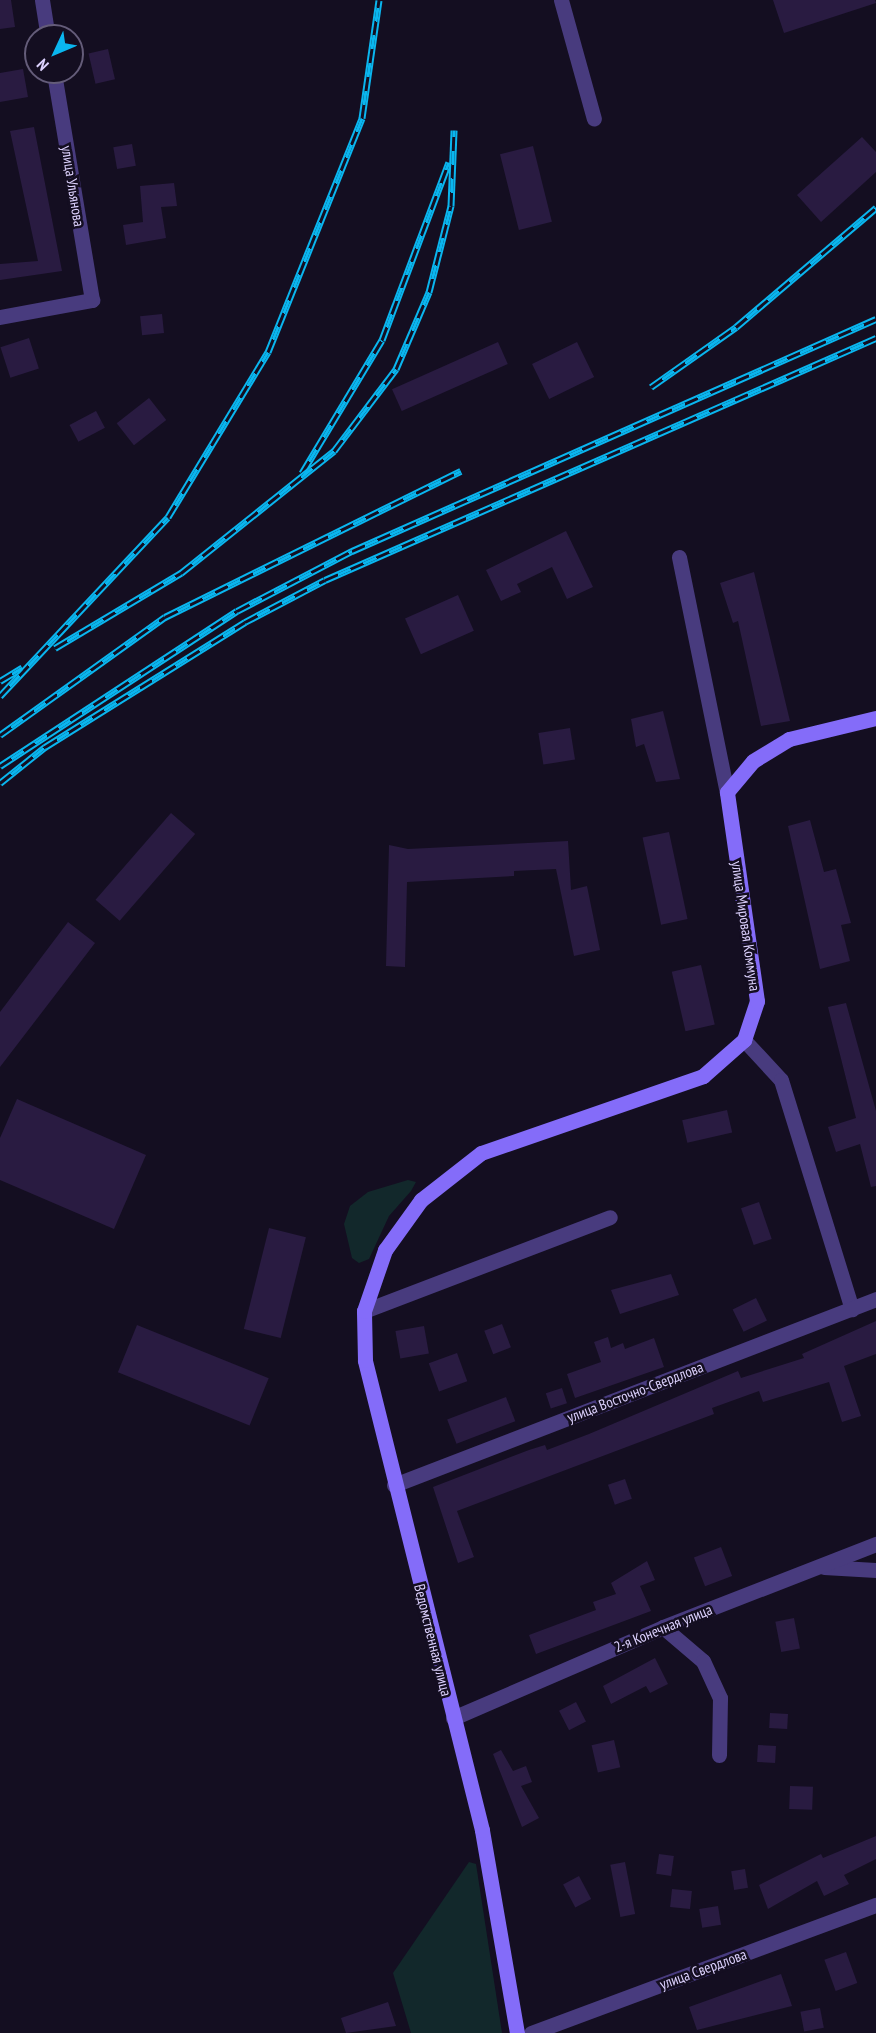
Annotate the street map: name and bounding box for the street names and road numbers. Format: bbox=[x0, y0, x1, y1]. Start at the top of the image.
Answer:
street label: улица Ульянова bbox=[58, 144, 88, 228]
street label: улица Мировая Коммуна bbox=[728, 860, 764, 992]
street label: улица Восточно-Свердлова bbox=[564, 1358, 706, 1426]
street label: Ведомственная улица bbox=[410, 1582, 456, 1698]
street label: 2-я Конечная улица bbox=[611, 1600, 715, 1656]
street label: улица Свердлова bbox=[657, 1945, 749, 1993]

